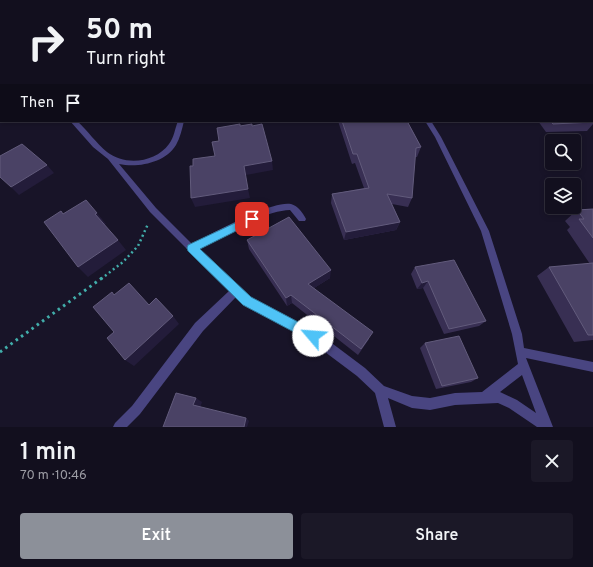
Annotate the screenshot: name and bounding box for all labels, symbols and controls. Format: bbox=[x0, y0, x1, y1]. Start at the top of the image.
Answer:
text: 50 m bbox=[86, 13, 153, 49]
icon: right bbox=[20, 16, 72, 68]
text: Turn right bbox=[86, 48, 166, 71]
icon: arrive bbox=[62, 92, 84, 114]
text: Then bbox=[20, 94, 54, 113]
map controls bbox=[545, 134, 581, 214]
button: search bbox=[545, 134, 581, 170]
button: layers bbox=[545, 178, 581, 214]
pin bbox=[235, 202, 269, 236]
icon: arrive bbox=[241, 208, 263, 230]
position arrow bbox=[292, 315, 334, 357]
text: 1 min bbox=[20, 438, 77, 468]
button: close bbox=[531, 440, 573, 482]
text: 70 m · 10:46 bbox=[20, 468, 87, 484]
button: Exit bbox=[20, 513, 293, 559]
button: Share bbox=[301, 513, 573, 559]

